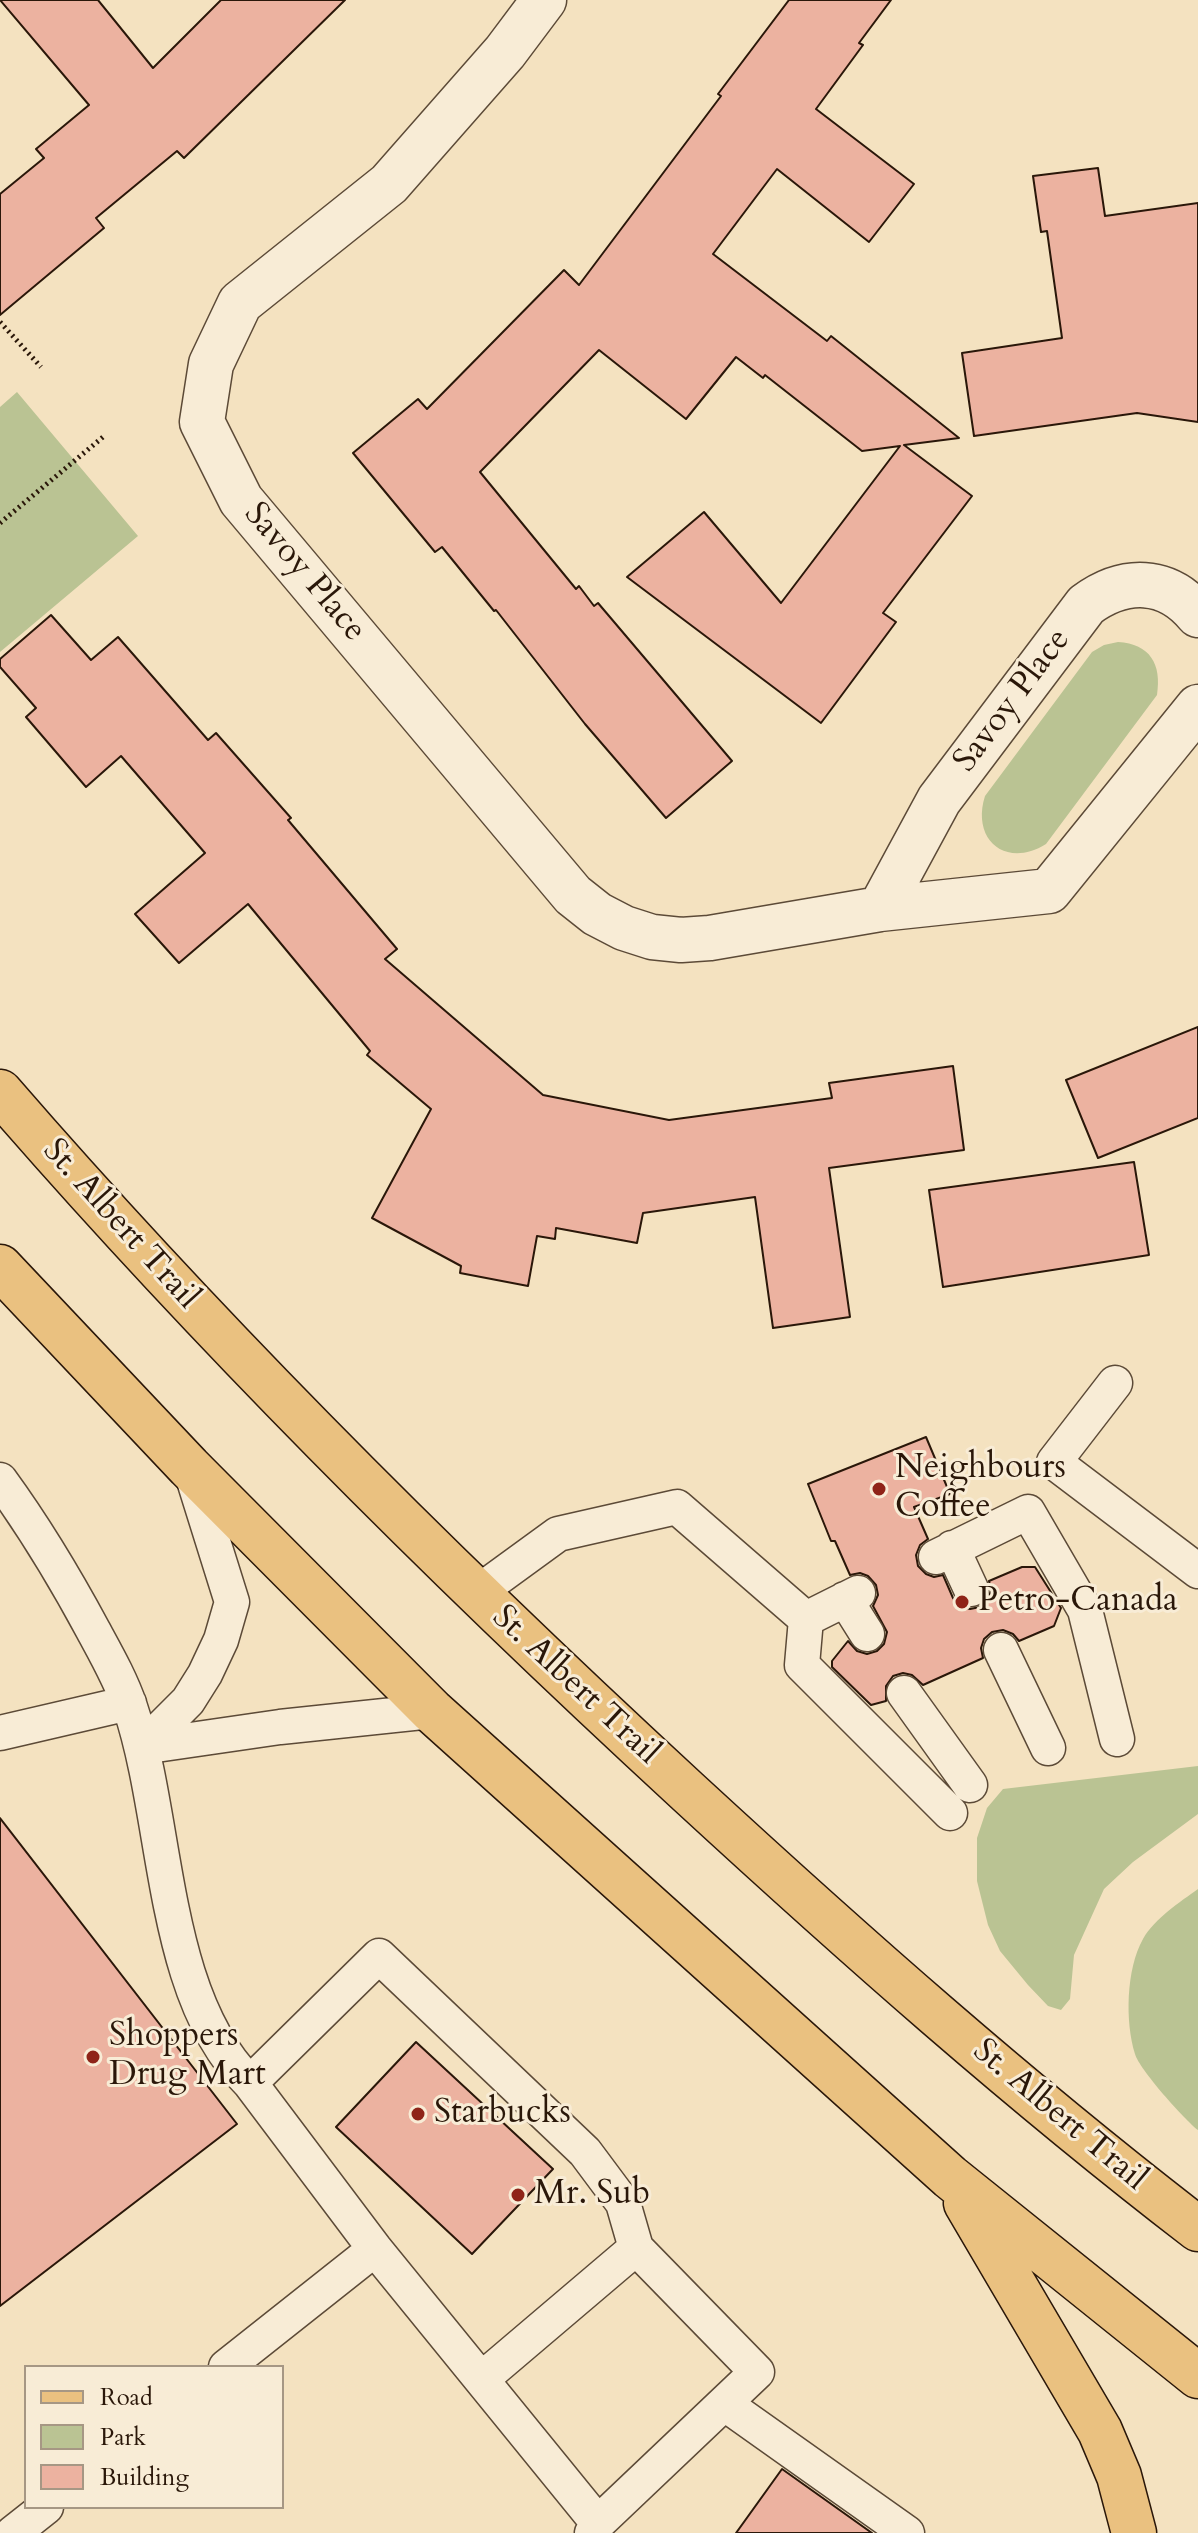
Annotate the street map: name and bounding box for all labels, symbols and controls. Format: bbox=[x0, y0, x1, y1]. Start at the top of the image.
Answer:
street label: Savoy Place bbox=[234, 495, 374, 651]
street label: Savoy Place bbox=[946, 621, 1080, 781]
street label: St. Albert Trail bbox=[33, 1132, 207, 1318]
place label: Neighbours Coffee bbox=[895, 1449, 1066, 1528]
marker: Neighbours Coffee bbox=[870, 1480, 888, 1498]
place label: Petro-Canada bbox=[978, 1582, 1178, 1622]
marker: Petro-Canada bbox=[953, 1593, 971, 1611]
street label: St. Albert Trail bbox=[483, 1598, 667, 1774]
place label: Shoppers Drug Mart bbox=[109, 2017, 266, 2096]
street label: St. Albert Trail bbox=[964, 2031, 1154, 2201]
marker: Shoppers Drug Mart bbox=[84, 2048, 102, 2066]
place label: Starbucks bbox=[434, 2094, 571, 2134]
marker: Starbucks bbox=[409, 2105, 427, 2123]
place label: Mr. Sub bbox=[534, 2175, 650, 2215]
marker: Mr. Sub bbox=[509, 2186, 527, 2204]
legend bbox=[24, 2365, 284, 2509]
text: Road bbox=[100, 2381, 153, 2414]
text: Park bbox=[100, 2421, 146, 2454]
text: Building bbox=[100, 2461, 189, 2494]

